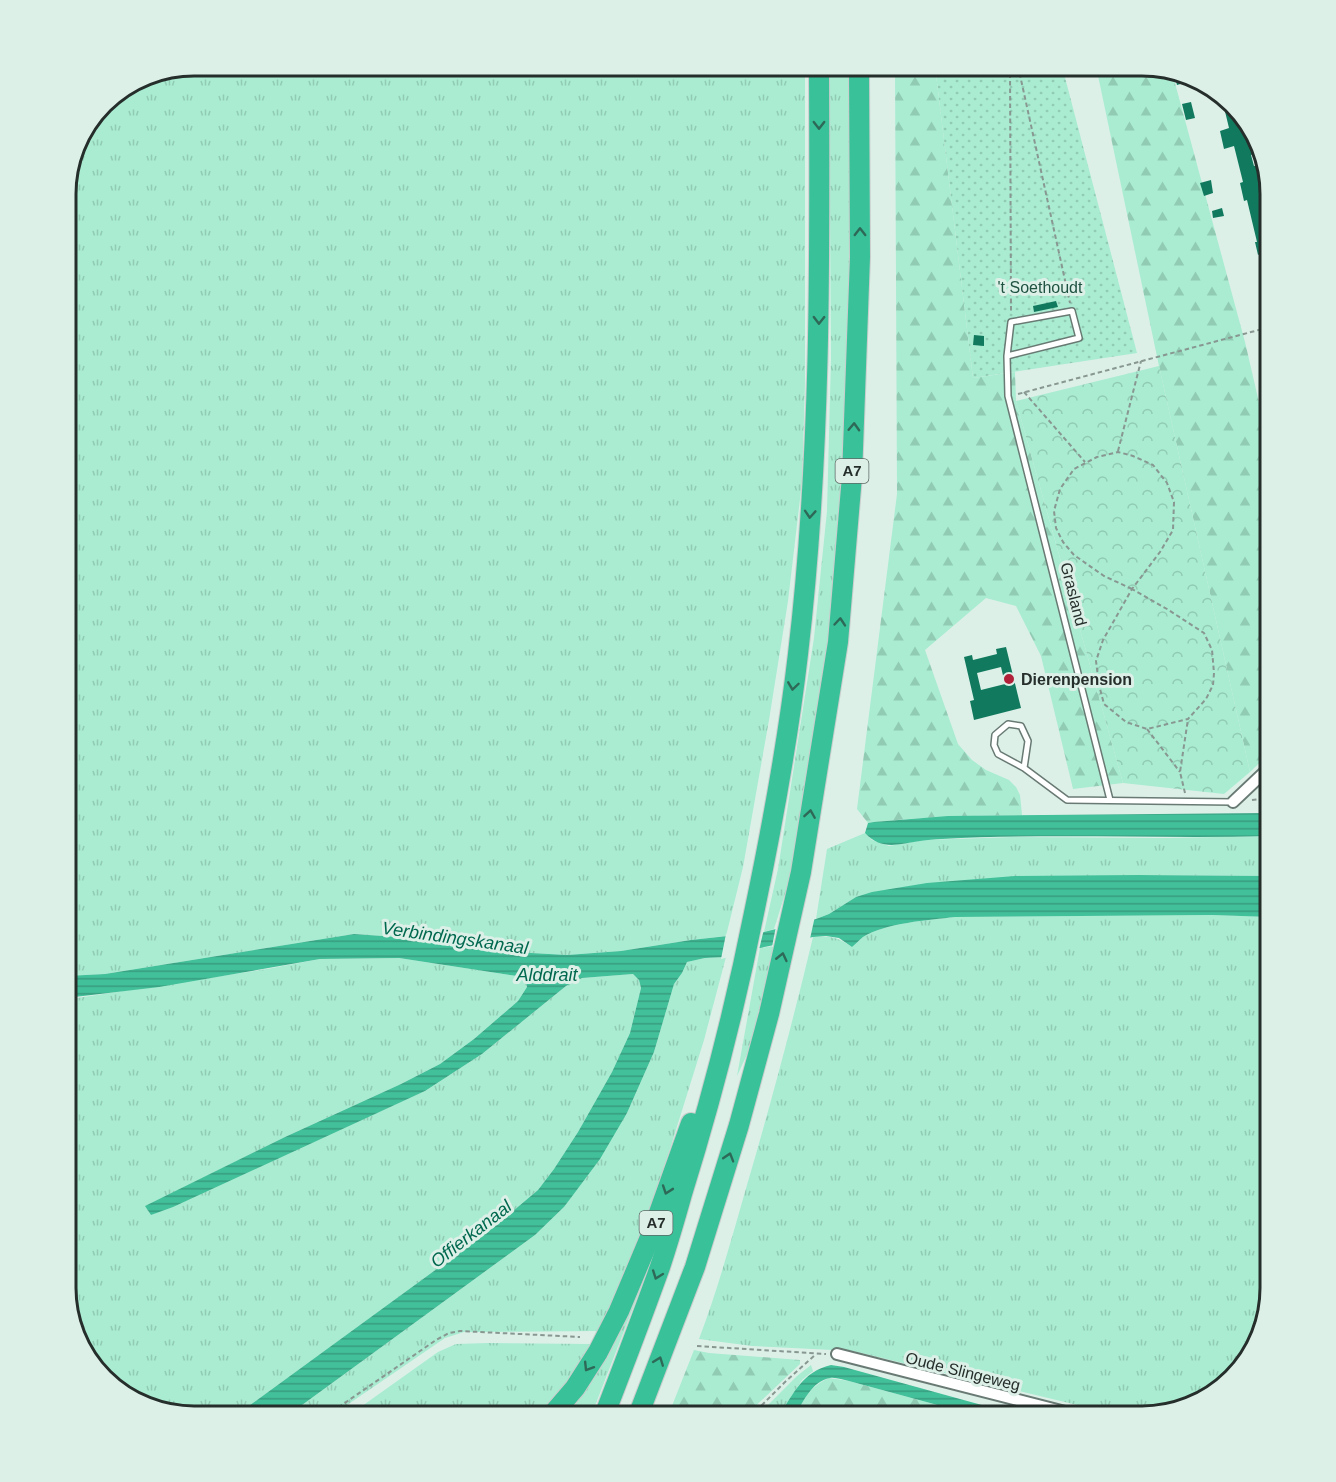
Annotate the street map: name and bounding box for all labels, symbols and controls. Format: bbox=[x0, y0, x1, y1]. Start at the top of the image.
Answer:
one-way arrow bbox=[813, 120, 825, 129]
one-way arrow bbox=[854, 228, 866, 237]
park label: 't Soethoudt bbox=[998, 279, 1083, 296]
one-way arrow bbox=[813, 315, 825, 324]
one-way arrow bbox=[847, 423, 860, 432]
road number: A7 bbox=[836, 459, 868, 483]
one-way arrow bbox=[804, 510, 817, 519]
street label: Grasland bbox=[1057, 561, 1090, 628]
one-way arrow bbox=[833, 617, 846, 626]
place label: Dierenpension bbox=[1021, 671, 1132, 688]
marker: Dierenpension bbox=[1002, 672, 1016, 686]
one-way arrow bbox=[788, 682, 800, 691]
one-way arrow bbox=[804, 810, 816, 819]
water label: Verbindingskanaal bbox=[381, 918, 530, 958]
one-way arrow bbox=[775, 952, 788, 962]
water label: Alddrait bbox=[515, 965, 579, 985]
one-way arrow bbox=[722, 1152, 734, 1163]
one-way arrow bbox=[662, 1184, 675, 1195]
water label: Offierkanaal bbox=[427, 1196, 516, 1272]
road number: A7 bbox=[640, 1211, 672, 1235]
one-way arrow bbox=[652, 1269, 664, 1280]
street label: Oude Slingeweg bbox=[904, 1349, 1022, 1394]
one-way arrow bbox=[652, 1357, 664, 1368]
one-way arrow bbox=[583, 1361, 595, 1371]

